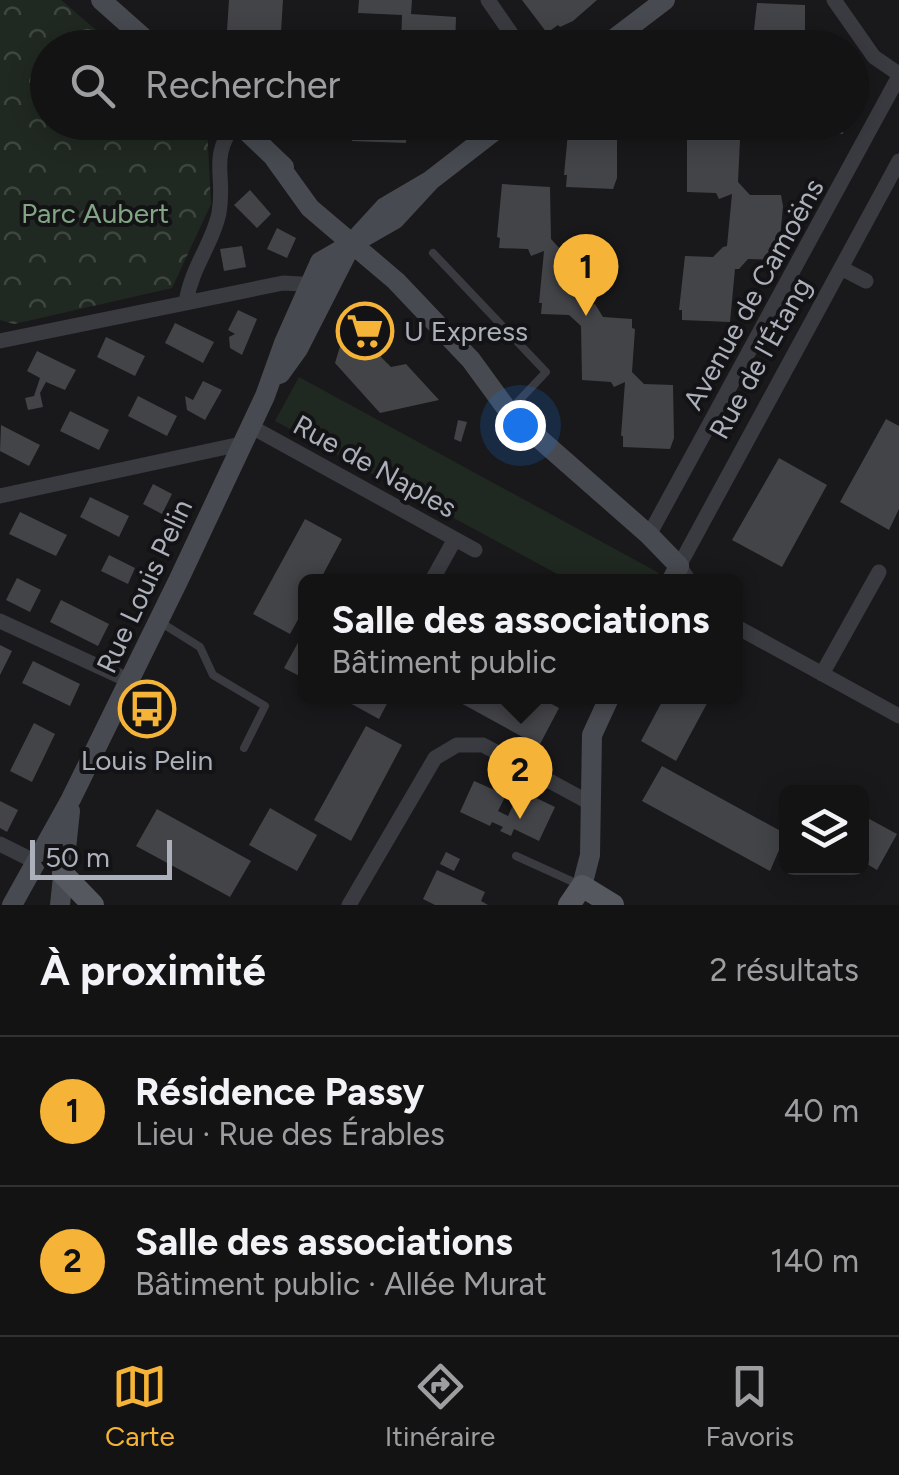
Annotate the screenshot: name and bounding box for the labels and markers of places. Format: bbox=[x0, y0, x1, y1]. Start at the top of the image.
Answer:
pin: 1 bbox=[554, 234, 618, 316]
supermarket icon: U Express bbox=[335, 301, 395, 361]
place label: U Express bbox=[404, 314, 528, 348]
bus stop icon: Louis Pelin bbox=[117, 679, 177, 739]
pin: 2 bbox=[488, 736, 552, 819]
place label: Louis Pelin bbox=[81, 743, 213, 777]

